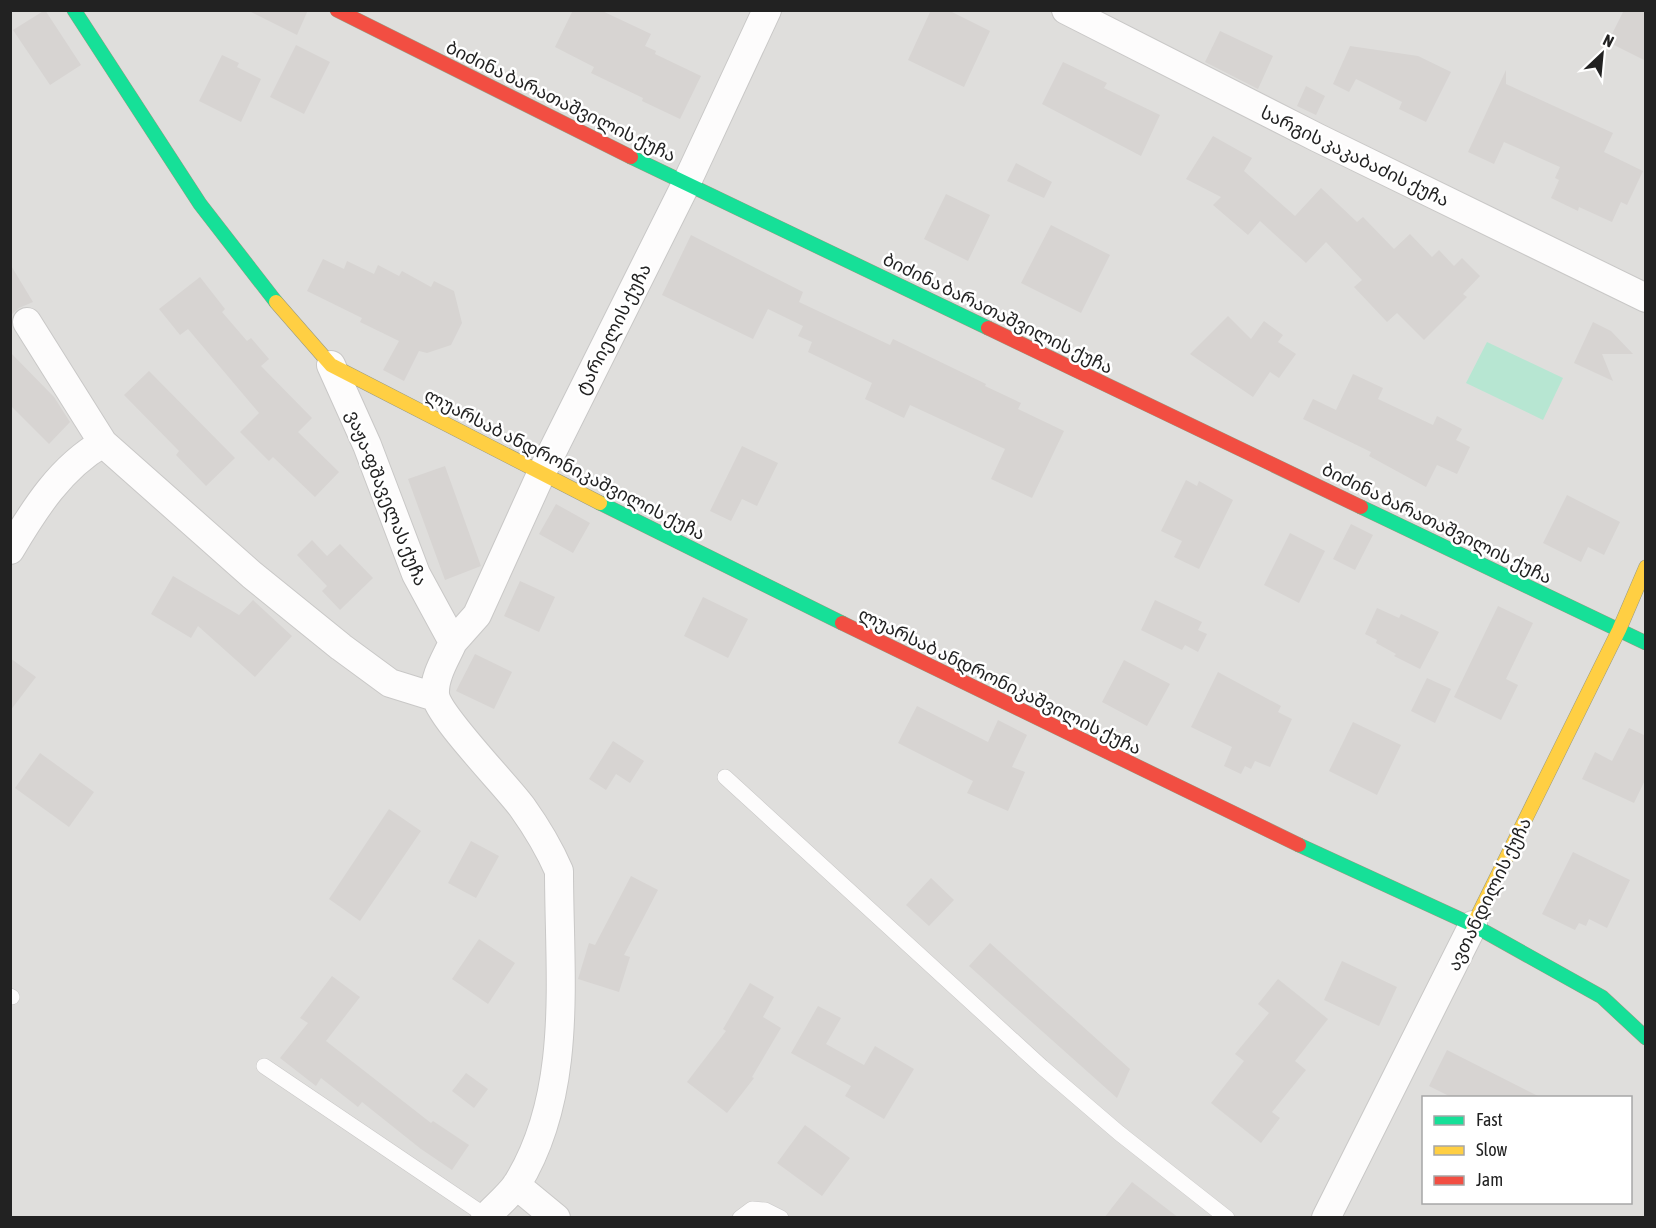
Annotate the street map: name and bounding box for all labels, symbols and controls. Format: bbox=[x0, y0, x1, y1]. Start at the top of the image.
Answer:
north arrow bbox=[1572, 24, 1632, 84]
text: N bbox=[1600, 30, 1617, 51]
street label: ბიძინა ბარათაშვილის ქუჩა bbox=[442, 36, 679, 167]
street label: სარგის კაკაბაძის ქუჩა bbox=[1257, 101, 1452, 212]
street label: ბიძინა ბარათაშვილის ქუჩა bbox=[879, 248, 1116, 379]
street label: ტარიელის ქუჩა bbox=[571, 260, 656, 398]
street label: ლუარსაბ ანდრონიკაშვილის ქუჩა bbox=[421, 384, 709, 545]
street label: ვაჟა-ფშაველას ქუჩა bbox=[341, 407, 432, 589]
street label: ბიძინა ბარათაშვილის ქუჩა bbox=[1318, 458, 1555, 589]
street label: ლუარსაბ ანდრონიკაშვილის ქუჩა bbox=[855, 603, 1145, 760]
street label: ავთანდილის ქუჩა bbox=[1443, 814, 1536, 975]
legend bbox=[1422, 1096, 1632, 1204]
text: Fast bbox=[1476, 1109, 1503, 1130]
text: Slow bbox=[1476, 1139, 1507, 1160]
text: Jam bbox=[1476, 1169, 1503, 1190]

